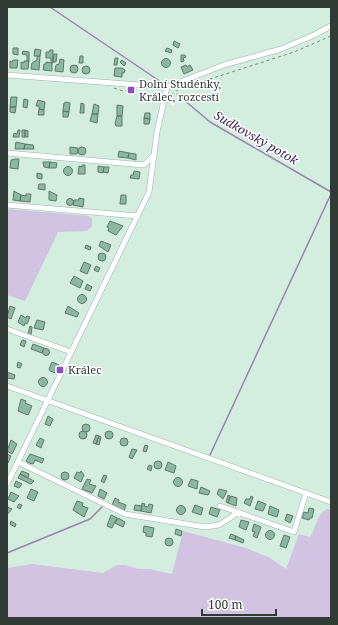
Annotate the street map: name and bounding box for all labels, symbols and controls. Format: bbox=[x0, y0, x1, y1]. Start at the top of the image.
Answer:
place label: Dolní Studénky, Králec, rozcestí bbox=[139, 76, 221, 104]
marker: Dolní Studénky, Králec, rozcestí bbox=[126, 85, 136, 95]
water label: Sudkovský potok bbox=[211, 107, 302, 169]
place label: Králec bbox=[68, 362, 102, 377]
marker: Králec bbox=[55, 365, 65, 375]
scale bar bbox=[202, 591, 276, 617]
text: 100 m bbox=[208, 596, 243, 613]

